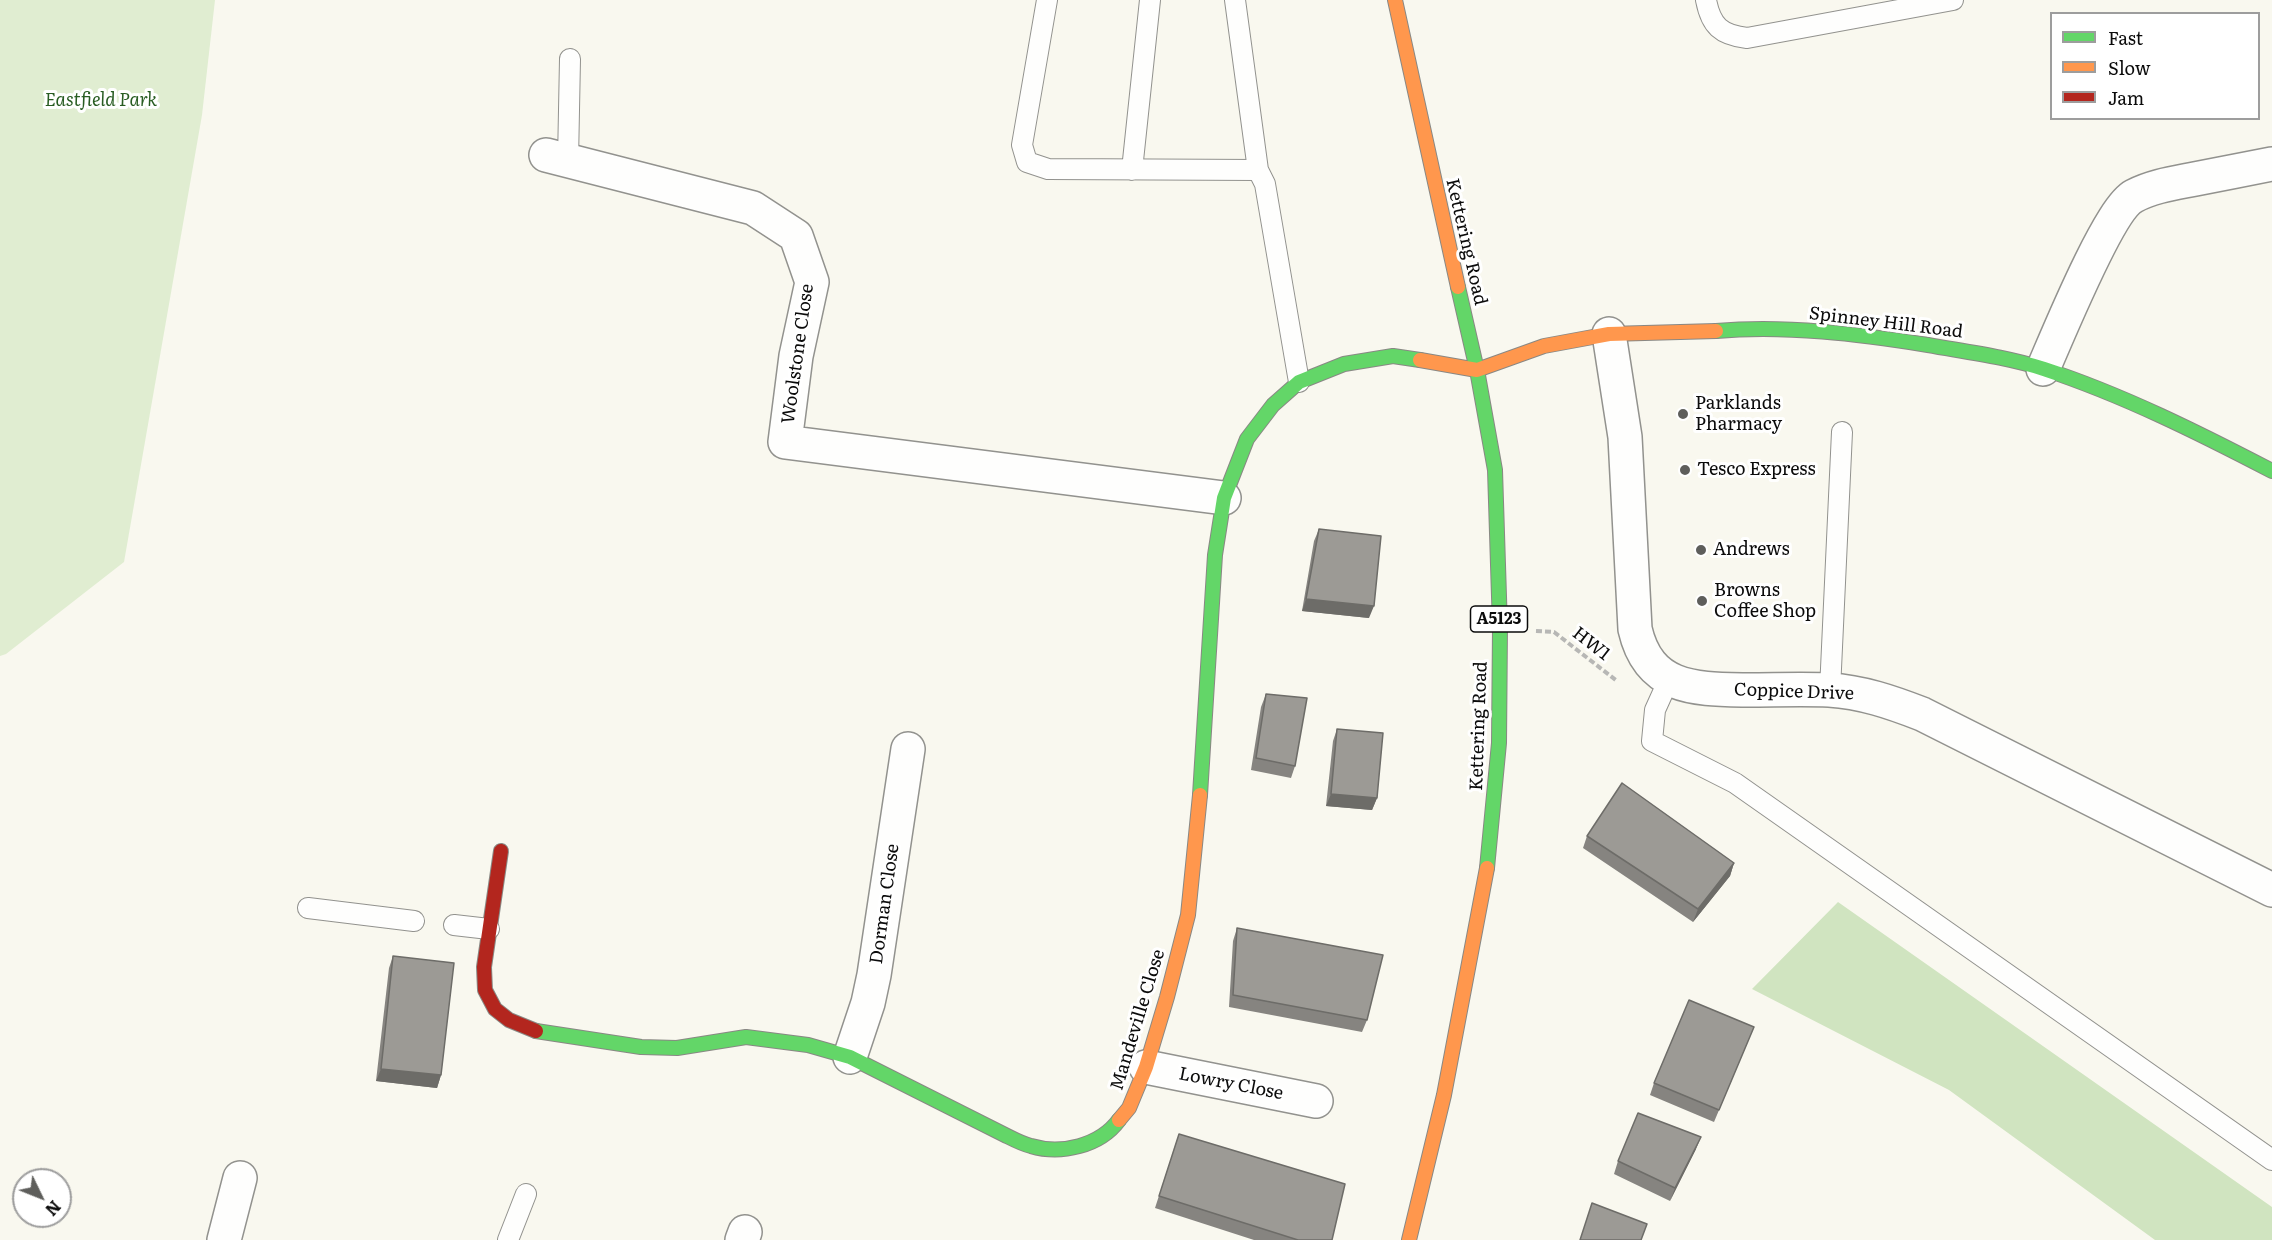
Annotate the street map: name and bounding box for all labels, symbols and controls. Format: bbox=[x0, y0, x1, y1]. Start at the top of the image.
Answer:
legend bbox=[2050, 12, 2260, 120]
text: Fast bbox=[2108, 24, 2143, 51]
text: Slow bbox=[2108, 54, 2150, 81]
text: Jam bbox=[2108, 84, 2144, 111]
park label: Eastfield Park bbox=[45, 90, 157, 112]
street label: Kettering Road bbox=[1441, 176, 1491, 308]
street label: Woolstone Close bbox=[777, 283, 819, 425]
street label: Spinney Hill Road bbox=[1808, 303, 1964, 343]
place label: Parklands Pharmacy bbox=[1695, 393, 1782, 436]
marker: Parklands Pharmacy bbox=[1676, 407, 1690, 421]
place label: Tesco Express bbox=[1697, 459, 1816, 481]
marker: Tesco Express bbox=[1678, 463, 1692, 477]
place label: Andrews bbox=[1713, 539, 1790, 561]
marker: Andrews bbox=[1694, 543, 1708, 557]
place label: Browns Coffee Shop bbox=[1714, 580, 1816, 622]
marker: Browns Coffee Shop bbox=[1695, 594, 1709, 608]
road number: A5123 bbox=[1470, 606, 1528, 632]
street label: HW1 bbox=[1568, 623, 1614, 665]
street label: Kettering Road bbox=[1466, 661, 1492, 791]
street label: Coppice Drive bbox=[1734, 679, 1854, 705]
street label: Dorman Close bbox=[866, 843, 904, 965]
street label: Mandeville Close bbox=[1106, 947, 1170, 1093]
street label: Lowry Close bbox=[1177, 1063, 1285, 1105]
north arrow bbox=[12, 1168, 72, 1228]
text: N bbox=[40, 1196, 67, 1222]

